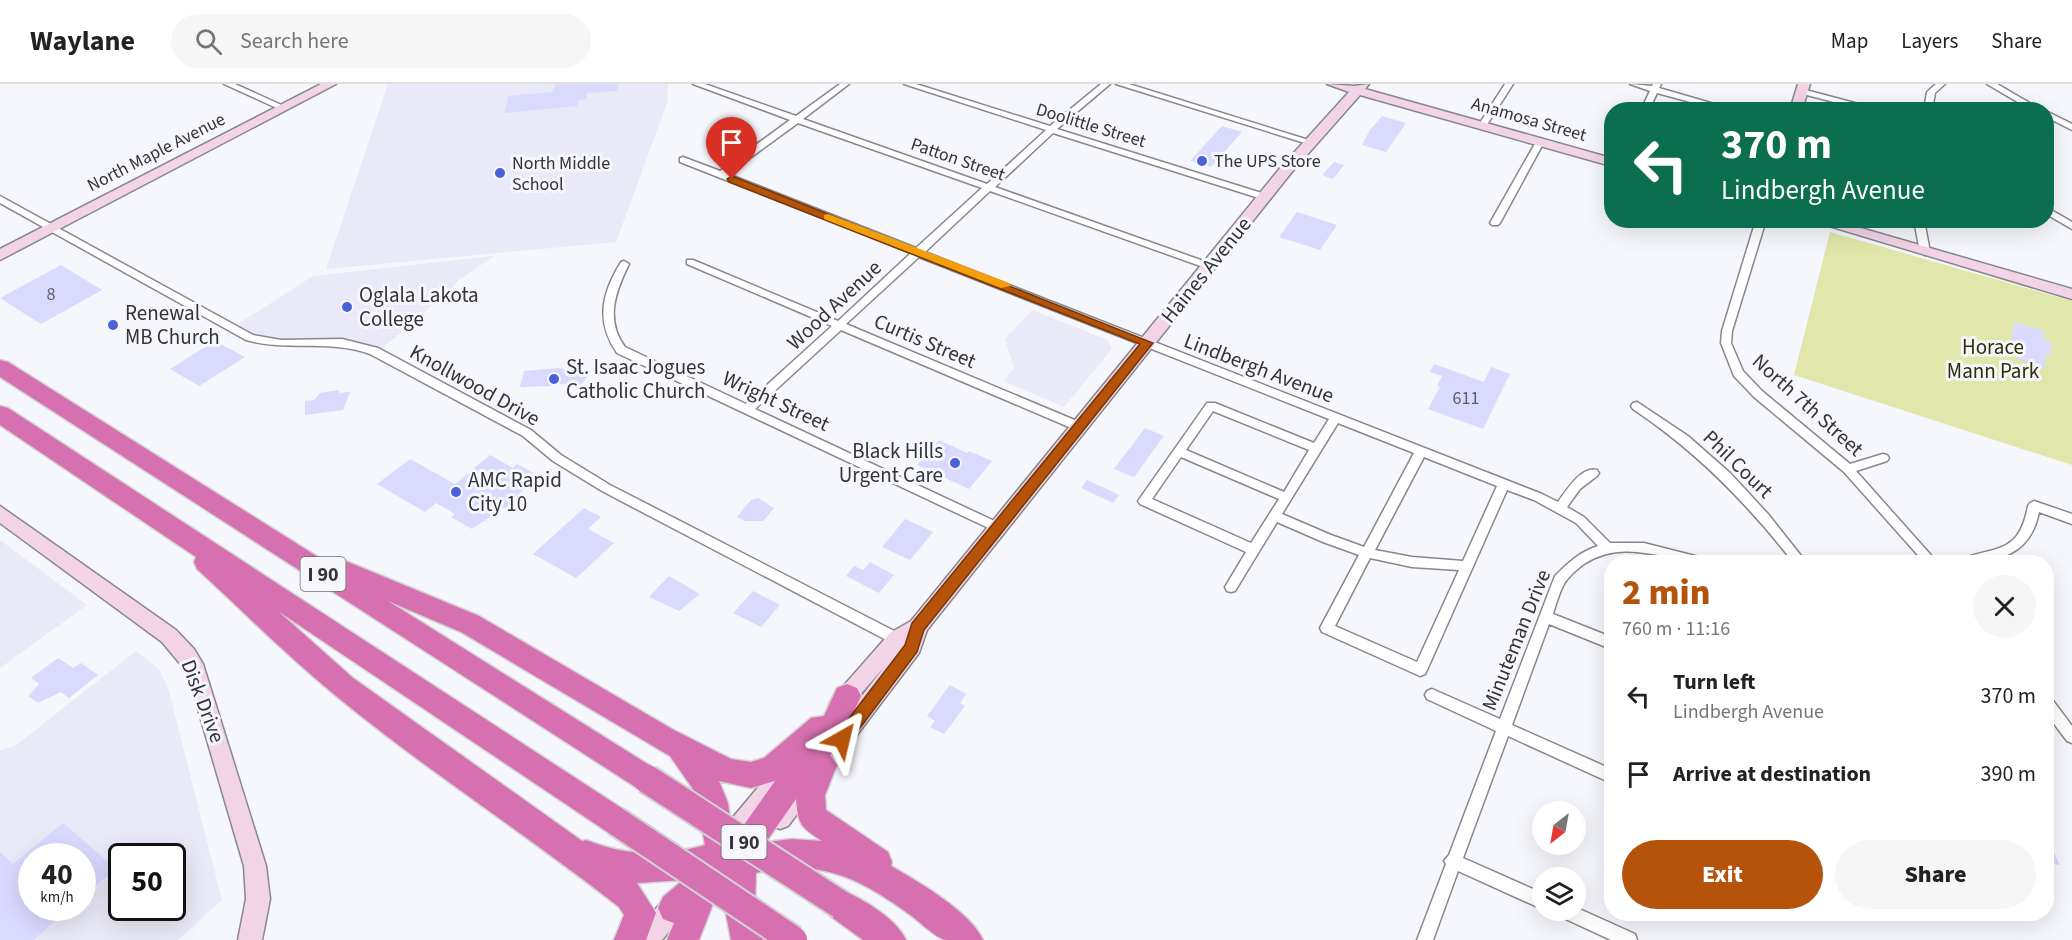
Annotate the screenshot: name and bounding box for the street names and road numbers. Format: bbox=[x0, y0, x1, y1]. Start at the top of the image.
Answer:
street label: Anamosa Street bbox=[1468, 91, 1589, 148]
street label: Doolittle Street bbox=[1033, 97, 1149, 154]
street label: North Maple Avenue bbox=[83, 107, 230, 198]
street label: Patton Street bbox=[907, 132, 1008, 187]
street label: Haines Avenue bbox=[1154, 210, 1258, 330]
street label: Wood Avenue bbox=[780, 253, 888, 357]
street label: Curtis Street bbox=[869, 306, 981, 376]
street label: Lindbergh Avenue bbox=[1180, 326, 1338, 410]
street label: Knollwood Drive bbox=[404, 337, 546, 433]
street label: North 7th Street bbox=[1746, 347, 1870, 463]
street label: Wright Street bbox=[718, 363, 834, 439]
street label: Phil Court bbox=[1696, 423, 1780, 505]
road number: I 90 bbox=[300, 557, 346, 591]
street label: Minuteman Drive bbox=[1474, 565, 1558, 715]
street label: Disk Drive bbox=[173, 655, 233, 747]
road number: I 90 bbox=[722, 825, 766, 859]

